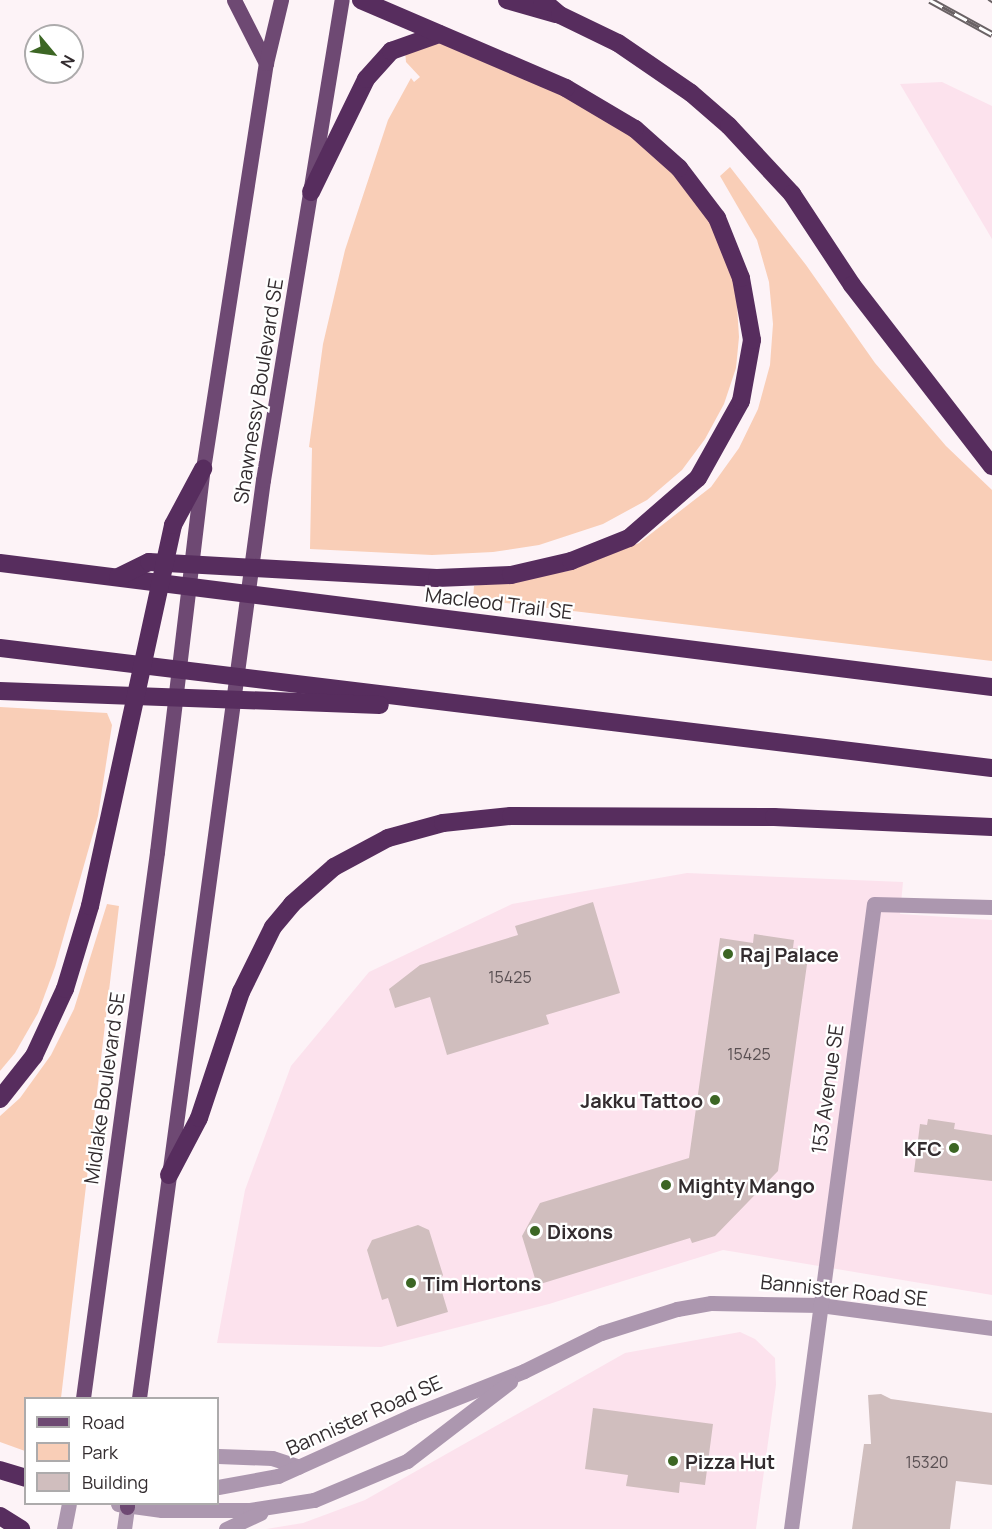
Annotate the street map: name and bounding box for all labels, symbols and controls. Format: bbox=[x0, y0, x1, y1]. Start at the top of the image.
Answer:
north arrow bbox=[24, 24, 84, 84]
text: N bbox=[56, 51, 80, 72]
street label: Shawnessy Boulevard SE bbox=[228, 276, 288, 506]
street label: Macleod Trail SE bbox=[424, 582, 574, 624]
place label: Raj Palace bbox=[740, 942, 839, 966]
marker: Raj Palace bbox=[721, 947, 735, 961]
house number: 15425 bbox=[488, 967, 532, 987]
street label: Midlake Boulevard SE bbox=[79, 990, 129, 1186]
street label: 153 Avenue SE bbox=[806, 1023, 848, 1155]
house number: 15425 bbox=[727, 1044, 771, 1064]
place label: Jakku Tattoo bbox=[580, 1088, 703, 1112]
marker: Jakku Tattoo bbox=[708, 1093, 722, 1107]
place label: KFC bbox=[904, 1136, 942, 1160]
marker: KFC bbox=[947, 1141, 961, 1155]
place label: Mighty Mango bbox=[678, 1173, 815, 1197]
marker: Mighty Mango bbox=[659, 1178, 673, 1192]
place label: Dixons bbox=[547, 1219, 613, 1243]
marker: Dixons bbox=[528, 1224, 542, 1238]
street label: Bannister Road SE bbox=[759, 1269, 929, 1311]
place label: Tim Hortons bbox=[423, 1271, 541, 1295]
marker: Tim Hortons bbox=[404, 1276, 418, 1290]
street label: Bannister Road SE bbox=[282, 1370, 446, 1460]
legend bbox=[24, 1397, 219, 1505]
text: Road bbox=[82, 1410, 125, 1434]
text: Park bbox=[82, 1440, 118, 1464]
place label: Pizza Hut bbox=[685, 1449, 775, 1473]
house number: 15320 bbox=[905, 1452, 949, 1472]
marker: Pizza Hut bbox=[666, 1454, 680, 1468]
text: Building bbox=[82, 1470, 148, 1494]

